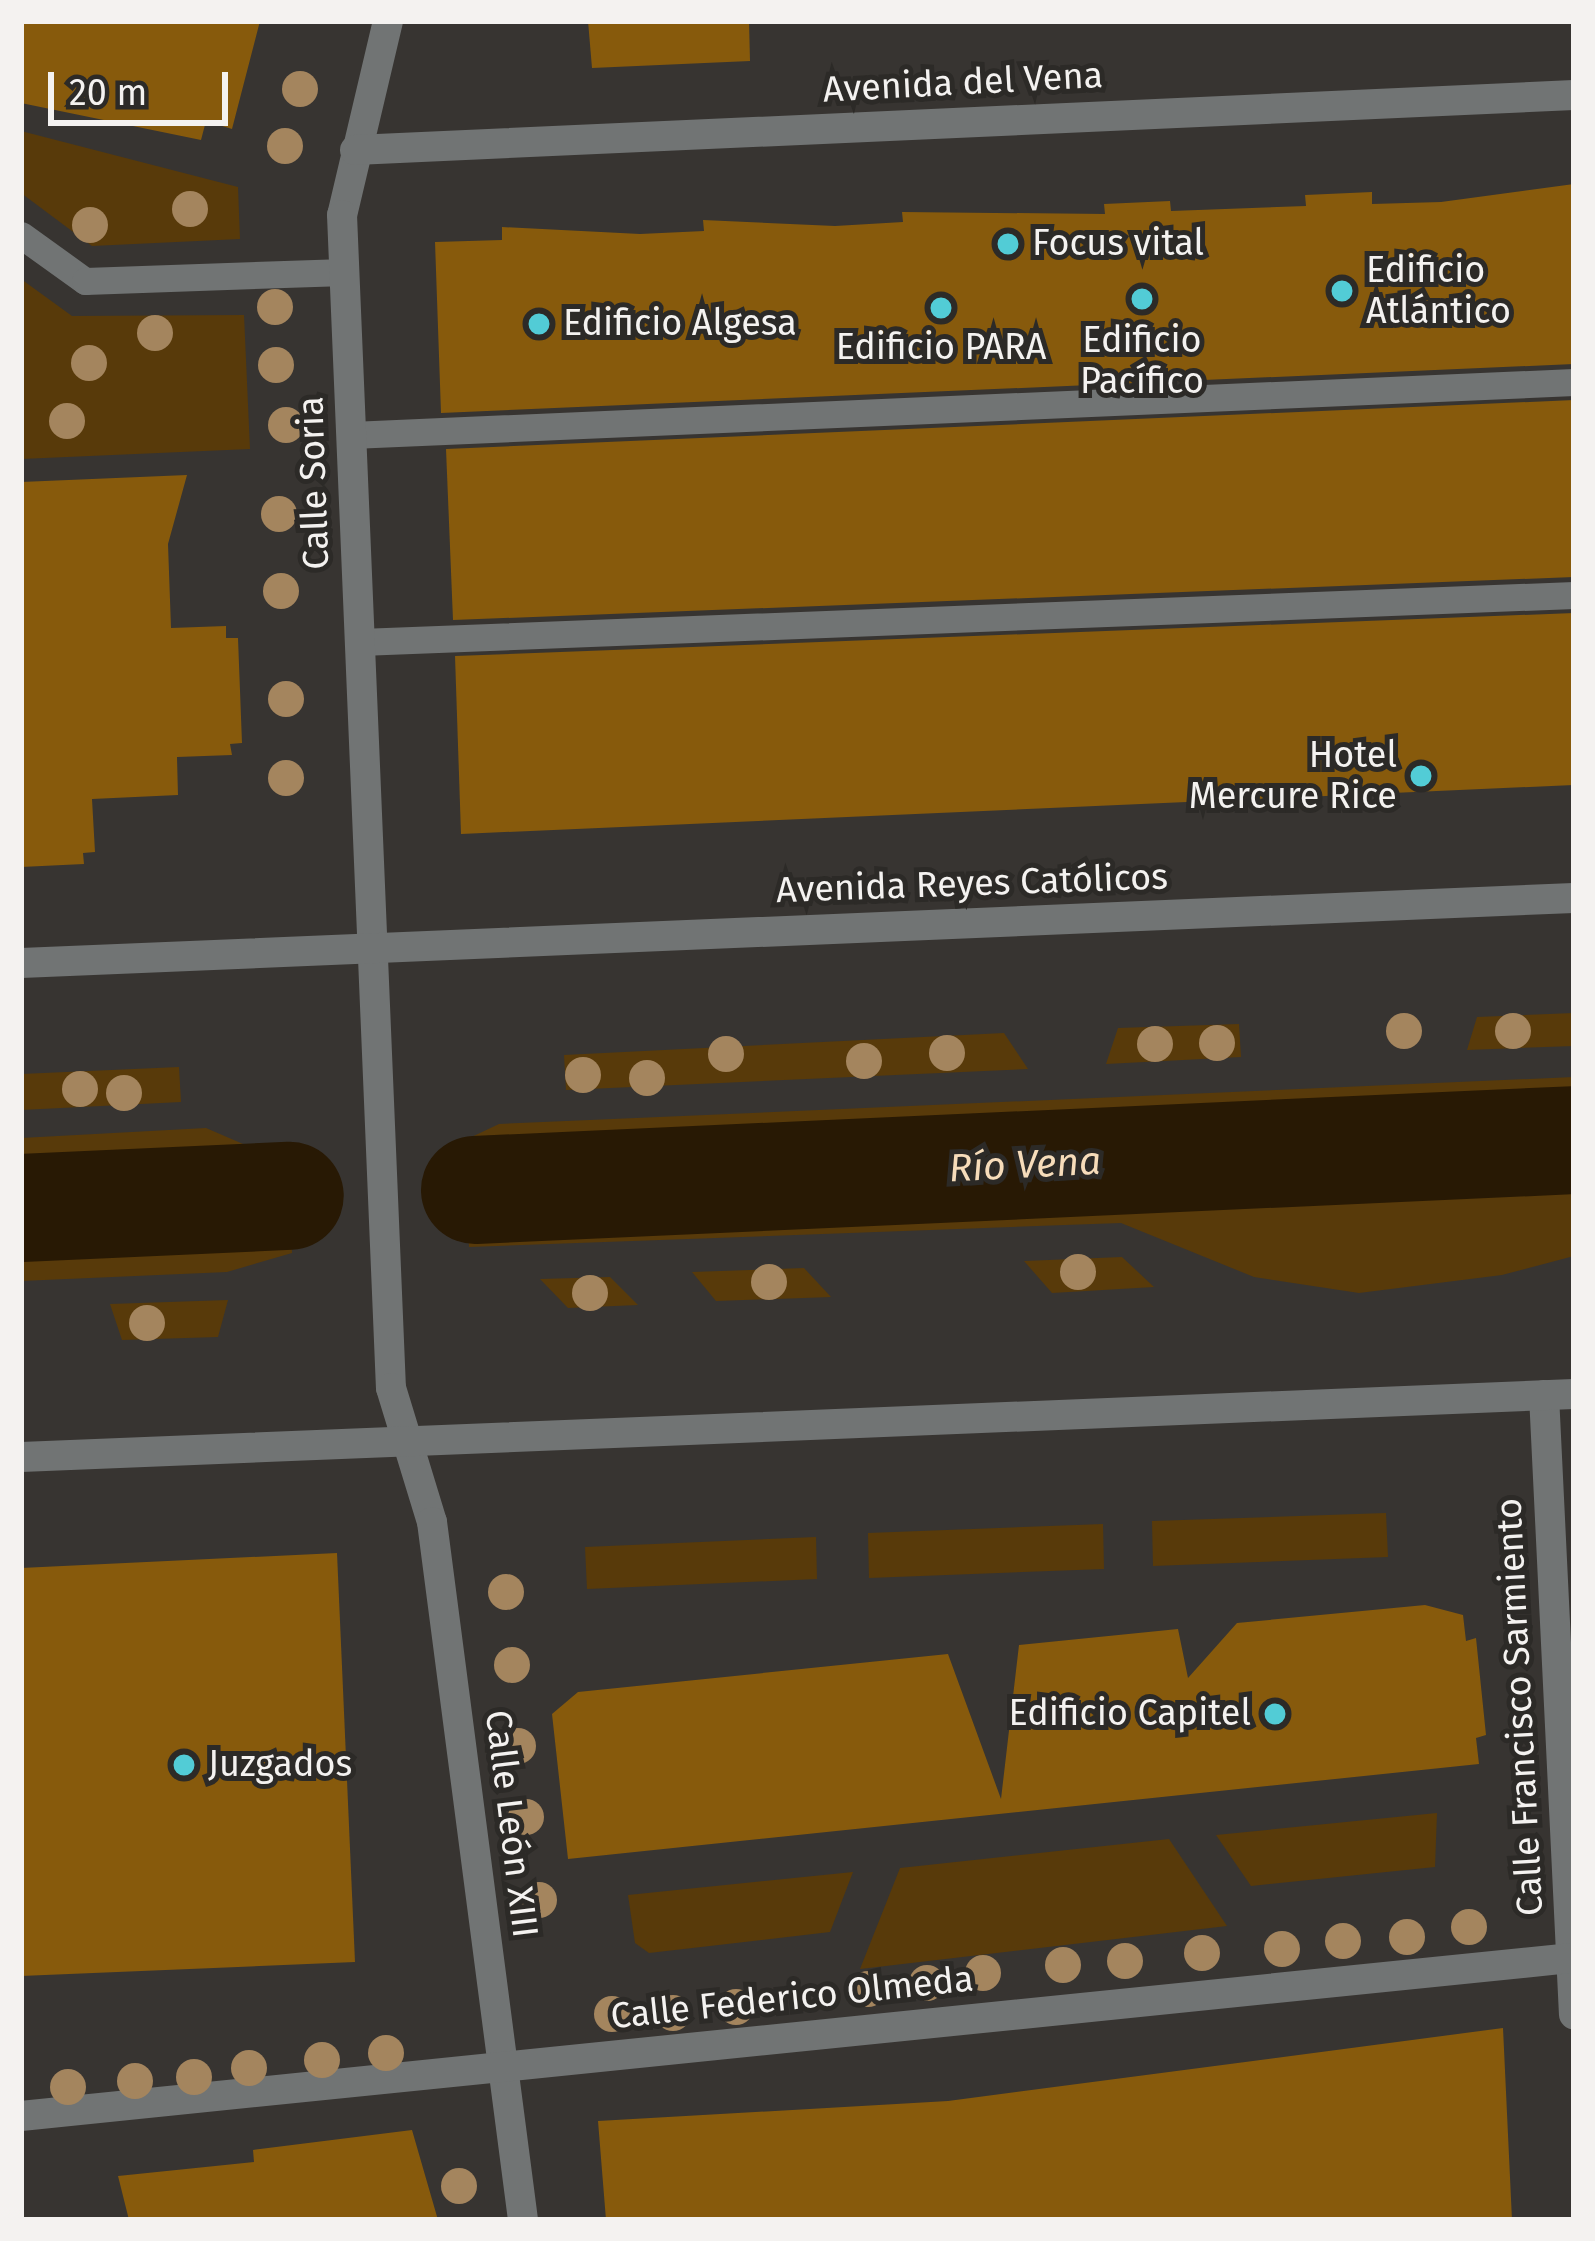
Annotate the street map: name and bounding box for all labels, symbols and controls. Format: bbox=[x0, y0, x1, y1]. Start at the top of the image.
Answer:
scale bar bbox=[54, 48, 234, 122]
street label: Avenida del Vena bbox=[822, 54, 1104, 112]
text: 20 m bbox=[69, 71, 147, 115]
place label: Focus vital bbox=[1032, 222, 1204, 266]
marker: Focus vital bbox=[995, 231, 1021, 257]
place label: Edificio Atlántico bbox=[1366, 248, 1511, 333]
marker: Edificio Atlántico bbox=[1329, 278, 1355, 304]
marker: Edificio Pacífico bbox=[1129, 286, 1155, 312]
marker: Edificio PARA bbox=[928, 295, 954, 321]
place label: Edificio Algesa bbox=[563, 302, 797, 346]
marker: Edificio Algesa bbox=[526, 311, 552, 337]
place label: Edificio Pacífico bbox=[1080, 318, 1204, 403]
place label: Edificio PARA bbox=[836, 326, 1046, 370]
street label: Calle Soria bbox=[289, 396, 339, 570]
place label: Hotel Mercure Rice bbox=[1189, 733, 1397, 818]
marker: Hotel Mercure Rice bbox=[1408, 763, 1434, 789]
street label: Avenida Reyes Católicos bbox=[775, 856, 1169, 912]
water label: Río Vena bbox=[948, 1138, 1102, 1192]
street label: Calle Francisco Sarmiento bbox=[1487, 1497, 1553, 1917]
place label: Edificio Capitel bbox=[1009, 1692, 1251, 1736]
marker: Edificio Capitel bbox=[1262, 1701, 1288, 1727]
street label: Calle León XIII bbox=[476, 1708, 546, 1940]
place label: Juzgados bbox=[208, 1743, 352, 1787]
marker: Juzgados bbox=[171, 1752, 197, 1778]
street label: Calle Federico Olmeda bbox=[609, 1957, 975, 2039]

